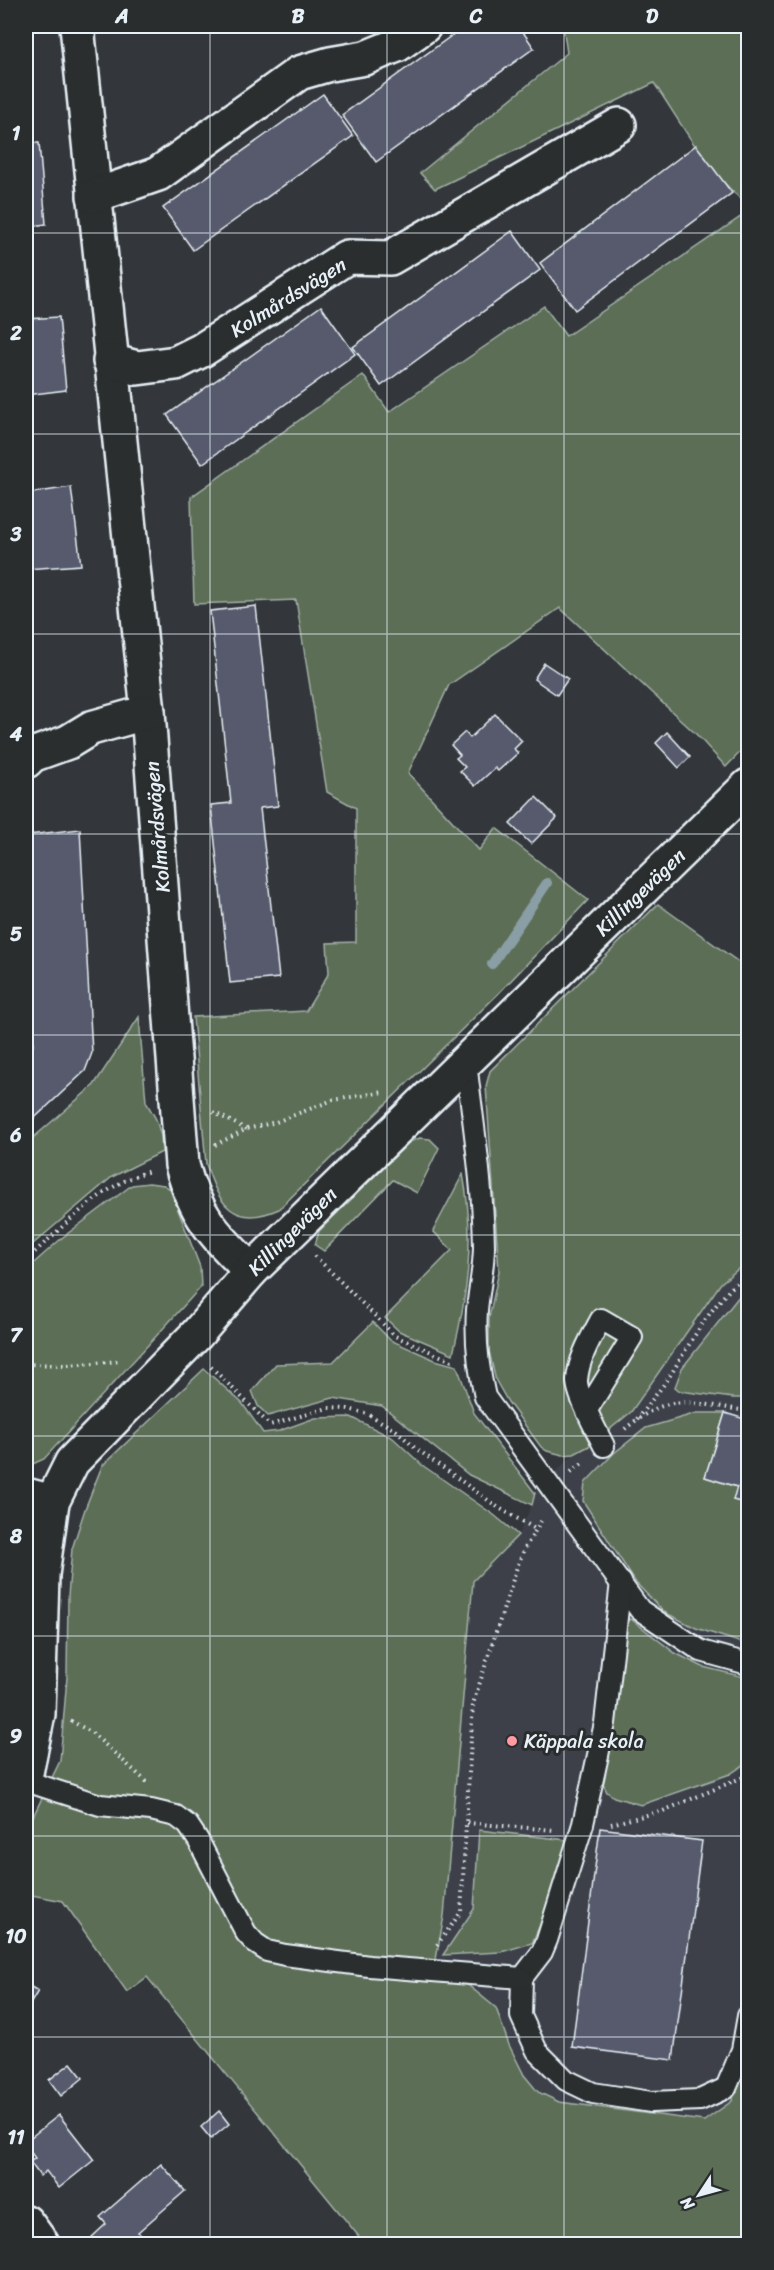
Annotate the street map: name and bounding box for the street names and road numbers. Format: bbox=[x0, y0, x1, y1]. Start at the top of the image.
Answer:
street label: Kolmårdsvägen bbox=[223, 248, 354, 347]
street label: Kolmårdsvägen bbox=[134, 760, 181, 894]
street label: Killingevägen bbox=[587, 839, 694, 945]
street label: Killingevägen bbox=[239, 1178, 346, 1285]

